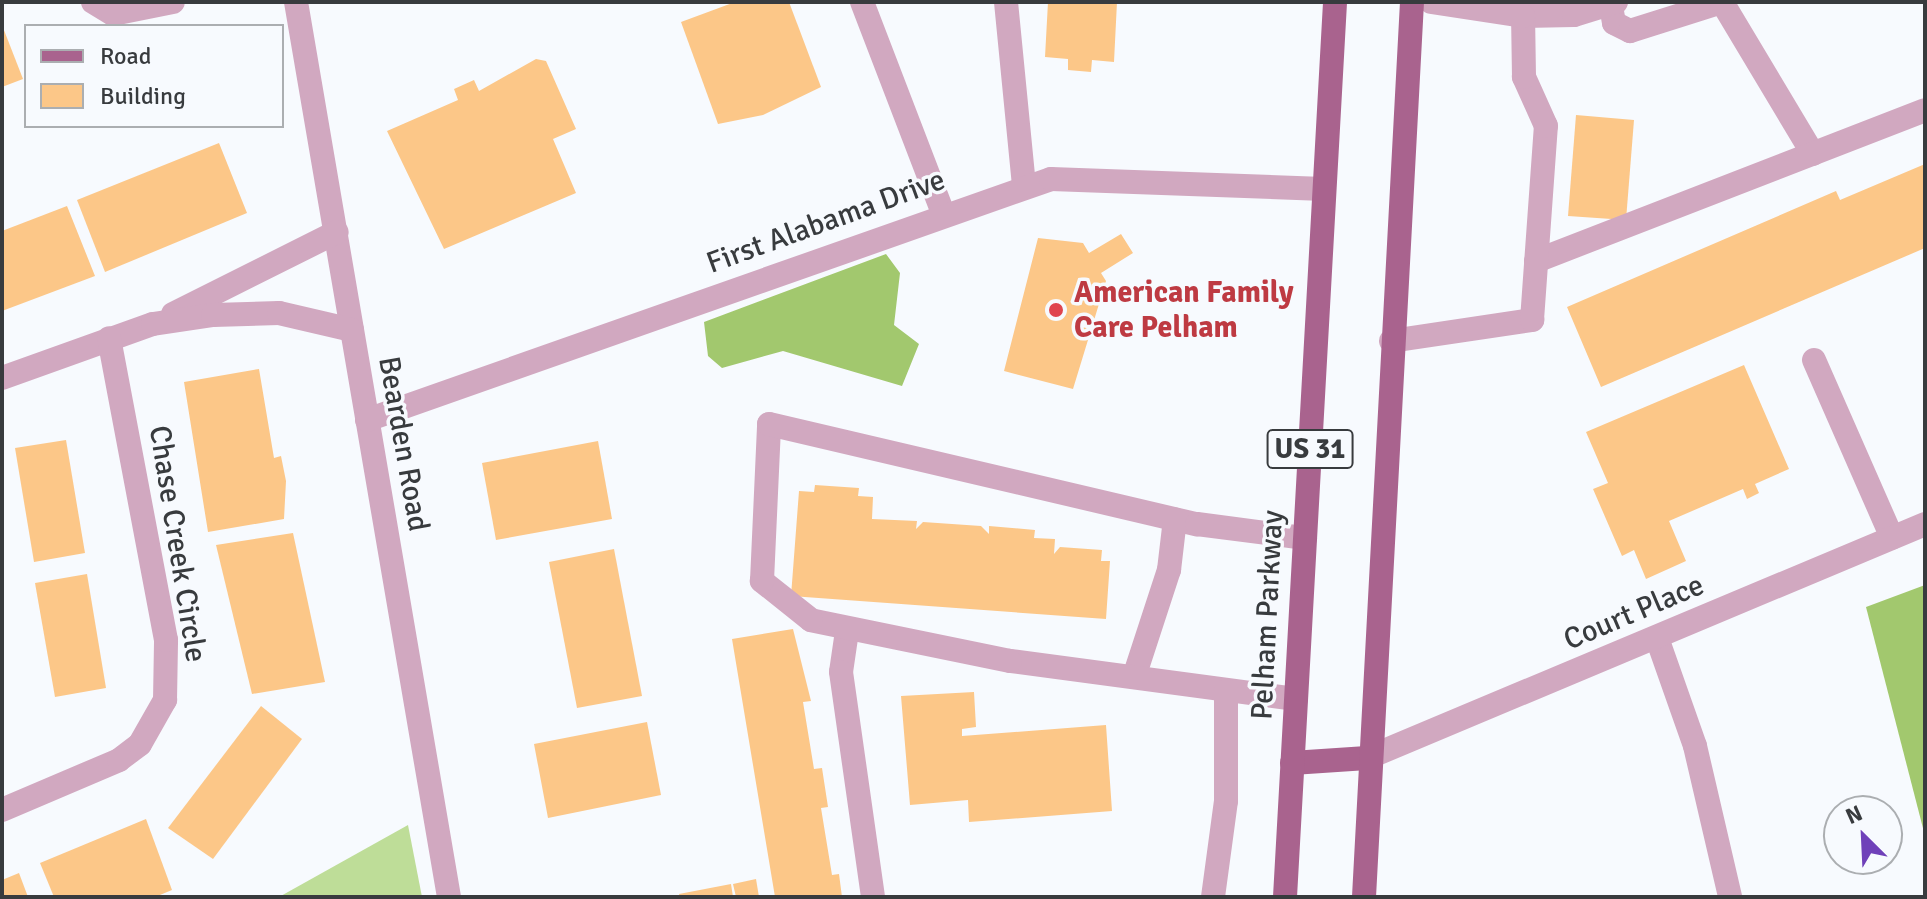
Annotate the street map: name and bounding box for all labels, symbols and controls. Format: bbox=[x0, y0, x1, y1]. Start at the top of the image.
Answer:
legend bbox=[24, 24, 284, 128]
text: Road bbox=[100, 41, 151, 71]
text: Building bbox=[100, 81, 186, 111]
street label: First Alabama Drive bbox=[702, 162, 950, 282]
place label: American Family Care Pelham bbox=[1074, 275, 1294, 346]
marker: American Family Care Pelham bbox=[1045, 299, 1067, 321]
street label: Bearden Road bbox=[370, 354, 436, 534]
street label: Chase Creek Circle bbox=[141, 423, 213, 665]
road number: US 31 bbox=[1266, 425, 1354, 473]
street label: Pelham Parkway bbox=[1245, 509, 1291, 721]
street label: Court Place bbox=[1559, 567, 1709, 659]
north arrow bbox=[1823, 795, 1903, 875]
text: N bbox=[1841, 799, 1866, 830]

